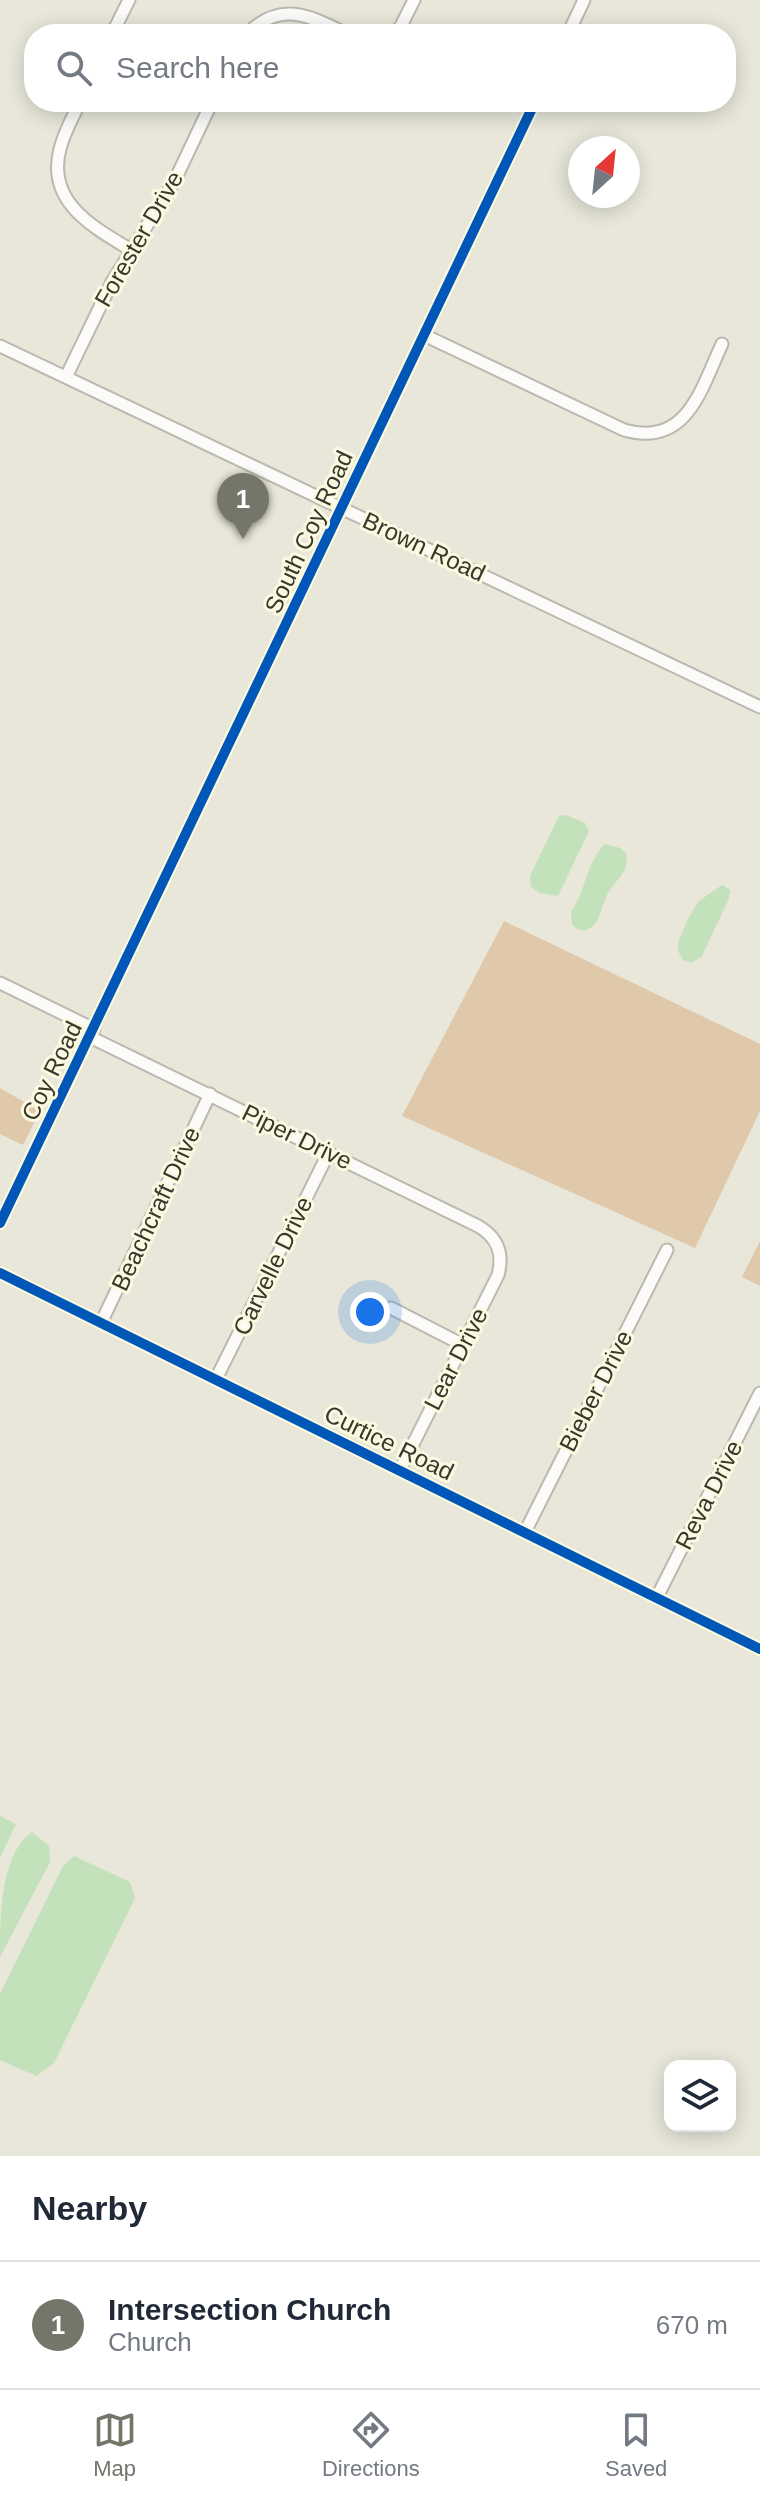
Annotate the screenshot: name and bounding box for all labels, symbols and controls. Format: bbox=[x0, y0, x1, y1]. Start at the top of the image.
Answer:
search box bbox=[24, 24, 736, 112]
icon: search bbox=[52, 46, 96, 90]
text: Search here bbox=[116, 51, 279, 84]
north arrow bbox=[568, 136, 640, 208]
street label: Forester Drive bbox=[89, 166, 188, 311]
street label: South Coy Road bbox=[259, 446, 358, 617]
pin: 1 bbox=[217, 473, 269, 539]
street label: Brown Road bbox=[359, 506, 490, 587]
street label: Coy Road bbox=[16, 1017, 87, 1125]
street label: Piper Drive bbox=[238, 1098, 356, 1175]
street label: Beachcraft Drive bbox=[106, 1123, 205, 1295]
street label: Carvelle Drive bbox=[227, 1192, 318, 1339]
your location bbox=[350, 1292, 390, 1332]
street label: Lear Drive bbox=[418, 1303, 493, 1414]
street label: Bieber Drive bbox=[554, 1326, 638, 1456]
street label: Curtice Road bbox=[320, 1400, 458, 1485]
street label: Reva Drive bbox=[670, 1436, 748, 1554]
map controls bbox=[664, 2060, 736, 2132]
button: layers bbox=[664, 2060, 736, 2132]
text: Nearby bbox=[32, 2189, 147, 2227]
text: Intersection Church bbox=[108, 2293, 391, 2326]
text: 1 bbox=[51, 2310, 65, 2340]
text: 670 m bbox=[656, 2310, 728, 2340]
text: Church bbox=[108, 2327, 192, 2357]
tab: Map bbox=[93, 2408, 137, 2482]
tab: Directions bbox=[322, 2408, 420, 2482]
tab: Saved bbox=[605, 2408, 667, 2482]

